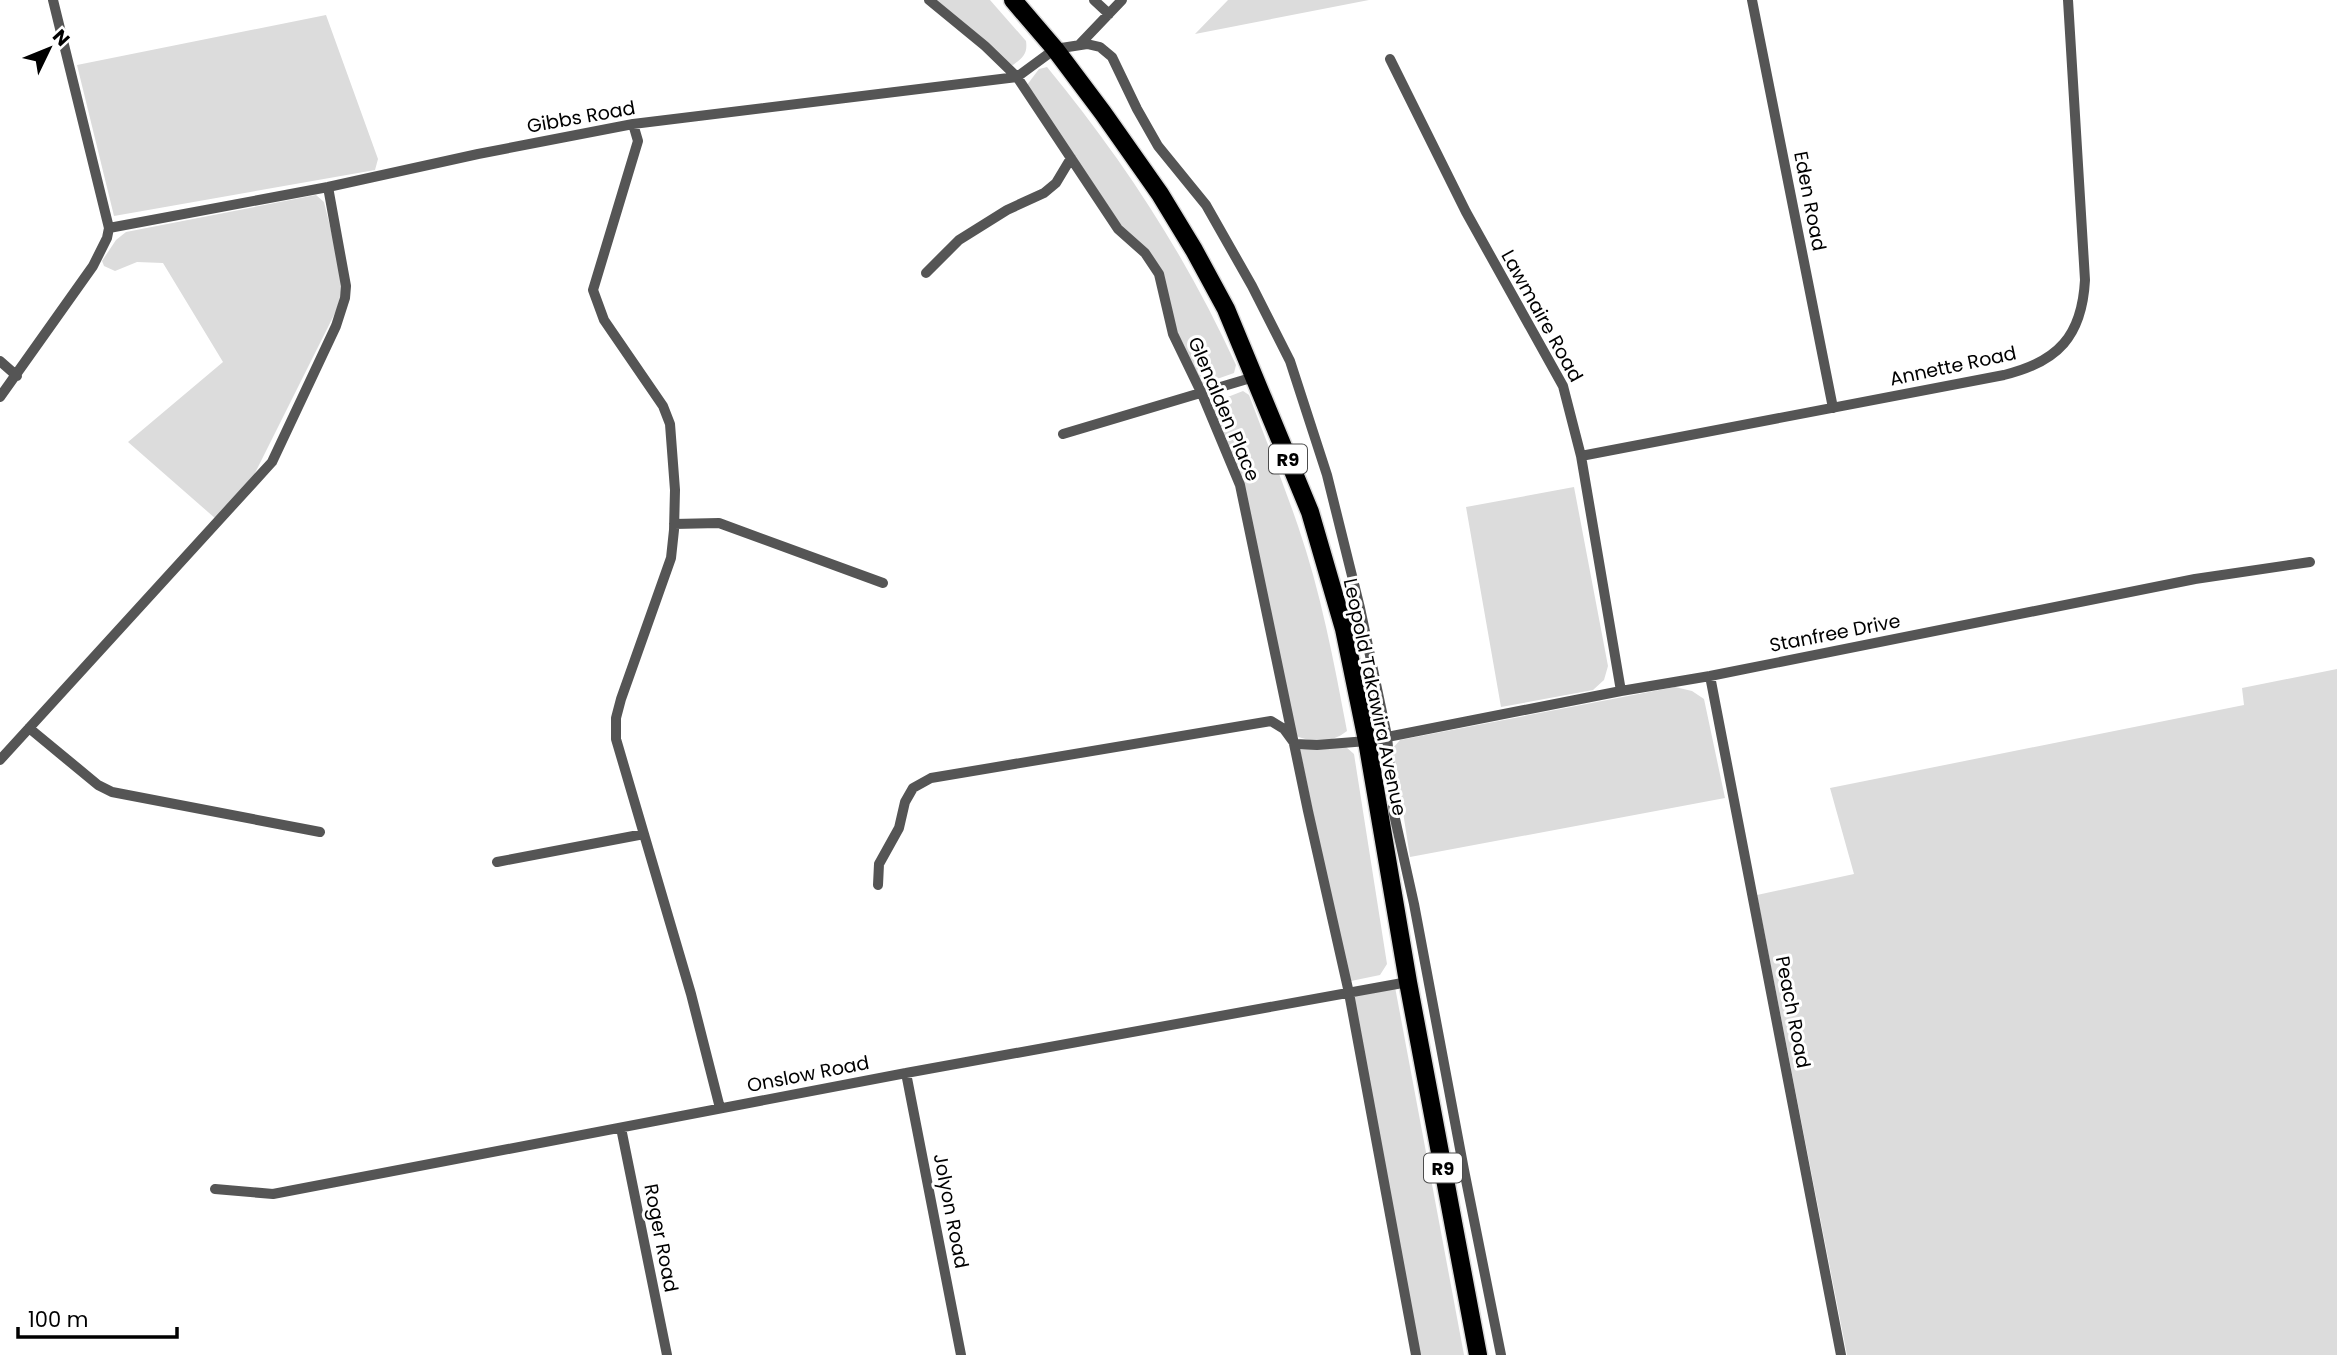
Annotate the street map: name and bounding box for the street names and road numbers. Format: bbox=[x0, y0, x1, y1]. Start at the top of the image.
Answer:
street label: Gibbs Road bbox=[525, 94, 637, 140]
street label: Eden Road bbox=[1787, 149, 1833, 253]
street label: Lawmaire Road bbox=[1495, 245, 1589, 387]
street label: Glenalden Place bbox=[1181, 333, 1267, 485]
street label: Annette Road bbox=[1887, 339, 2019, 393]
road number: R9 bbox=[1269, 444, 1307, 474]
street label: Leopold Takawira Avenue bbox=[1337, 576, 1413, 818]
street label: Stanfree Drive bbox=[1767, 607, 1903, 659]
street label: Peach Road bbox=[1769, 954, 1817, 1070]
street label: Onslow Road bbox=[745, 1049, 871, 1099]
street label: Jolyon Road bbox=[927, 1151, 975, 1271]
road number: R9 bbox=[1424, 1154, 1462, 1182]
street label: Roger Road bbox=[637, 1181, 685, 1295]

